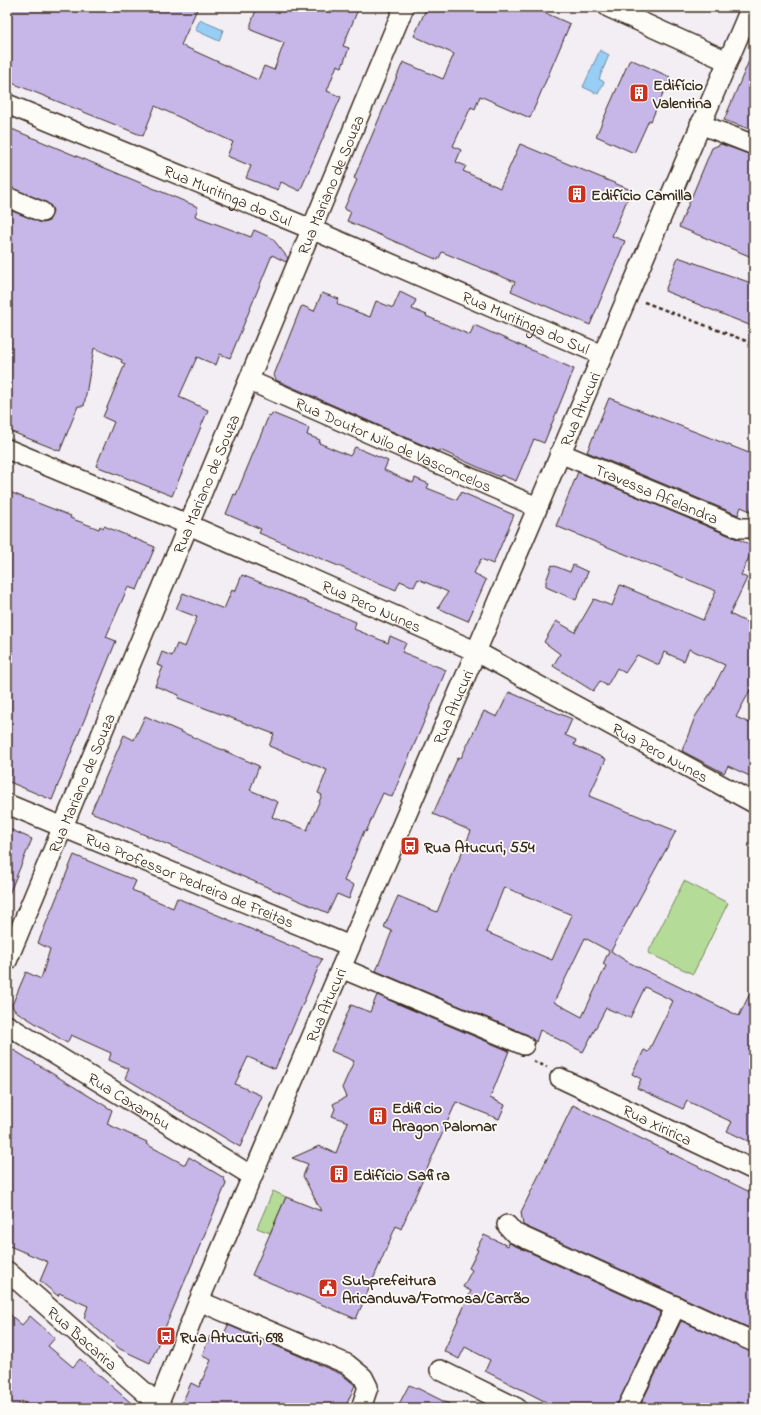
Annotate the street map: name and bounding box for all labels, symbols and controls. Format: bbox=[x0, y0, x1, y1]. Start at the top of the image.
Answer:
place label: Edifício Valentina bbox=[652, 74, 712, 116]
building icon: Edifício Valentina bbox=[628, 82, 650, 104]
street label: Rua Mariano de Souza bbox=[292, 112, 372, 259]
street label: Rua Muritinga do Sul bbox=[159, 160, 295, 234]
building icon: Edifício Camilla bbox=[566, 183, 588, 205]
place label: Edifício Camilla bbox=[591, 184, 692, 208]
street label: Rua Muritinga do Sul bbox=[458, 286, 593, 362]
street label: Rua Atucuri bbox=[555, 368, 608, 451]
street label: Rua Doutor Nilo de Vasconcelos bbox=[291, 392, 495, 500]
street label: Rua Mariano de Souza bbox=[168, 411, 247, 558]
street label: Travessa Afelandra bbox=[591, 459, 722, 532]
street label: Rua Pero Nunes bbox=[317, 575, 425, 640]
street label: Rua Atucuri bbox=[428, 666, 481, 749]
street label: Rua Mariano de Souza bbox=[43, 710, 123, 857]
street label: Rua Pero Nunes bbox=[607, 718, 712, 790]
street label: Rua Professor Pedreira de Freitas bbox=[81, 828, 297, 936]
bus stop icon: Rua Atucuri, 554 bbox=[399, 835, 421, 857]
place label: Rua Atucuri, 554 bbox=[423, 836, 535, 860]
street label: Rua Atucuri bbox=[301, 964, 354, 1047]
street label: Rua Caxambu bbox=[82, 1067, 175, 1137]
place label: Edificio Aragon Palomar bbox=[392, 1097, 498, 1140]
street label: Rua Xiririca bbox=[618, 1099, 695, 1153]
building icon: Edificio Aragon Palomar bbox=[367, 1105, 389, 1127]
building icon: Edifício Safira bbox=[328, 1163, 350, 1185]
place label: Edifício Safira bbox=[353, 1164, 450, 1188]
place label: Subprefeitura Aricanduva/Formosa/Carrão bbox=[342, 1269, 530, 1311]
public building icon: Subprefeitura Aricanduva/Formosa/Carrão bbox=[317, 1277, 339, 1299]
street label: Rua Bacarira bbox=[41, 1301, 122, 1377]
bus stop icon: Rua Atucuri, 698 bbox=[155, 1325, 177, 1347]
place label: Rua Atucuri, 698 bbox=[179, 1326, 284, 1350]

